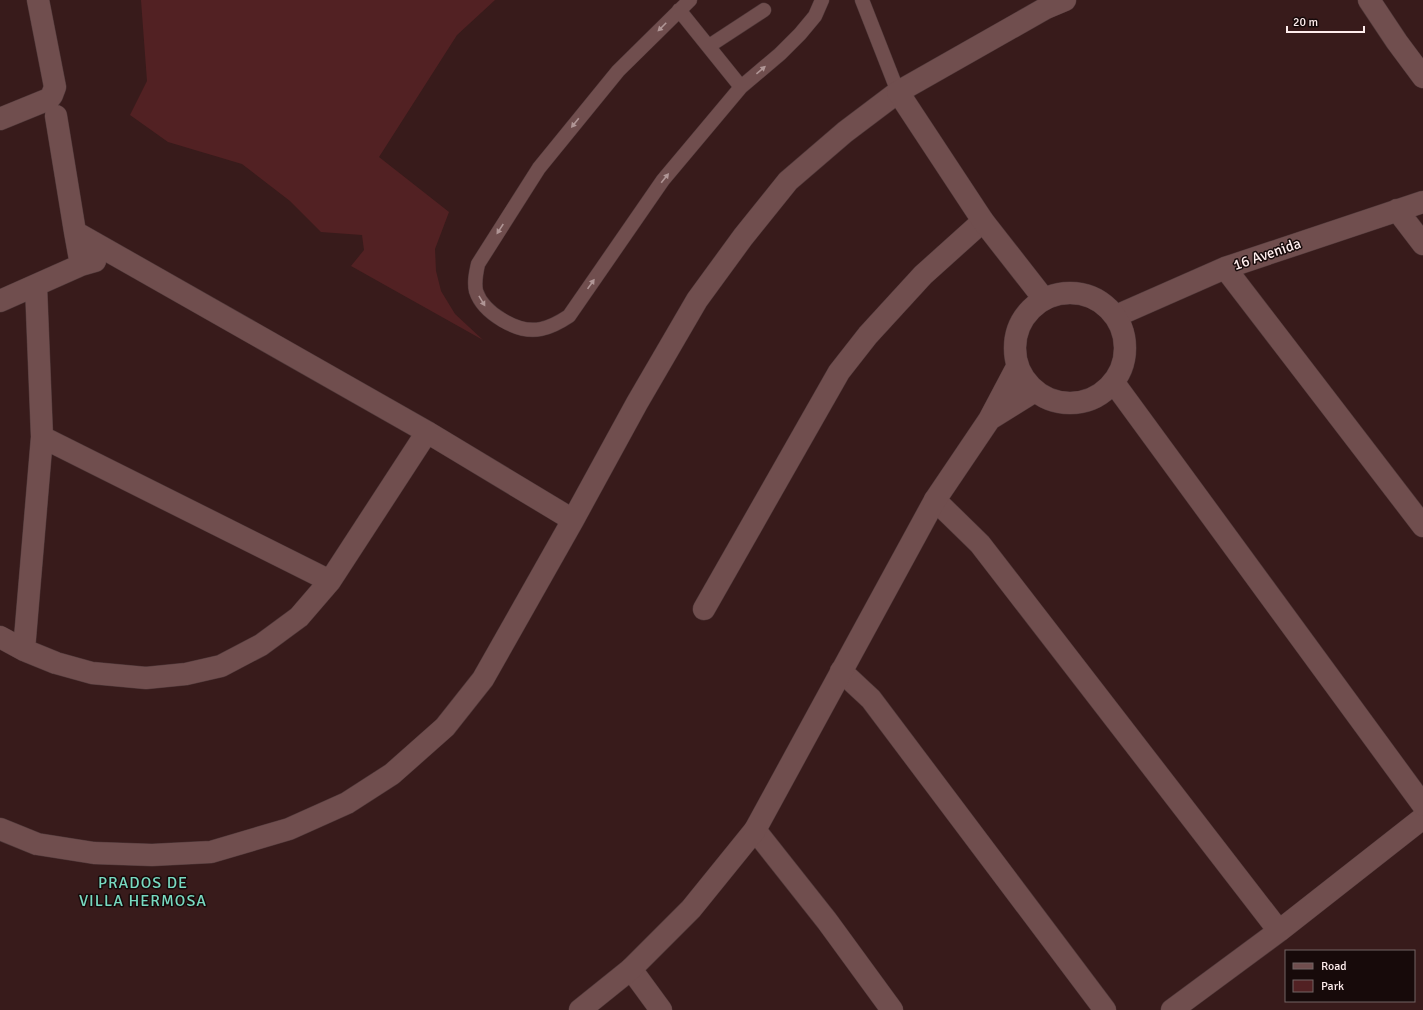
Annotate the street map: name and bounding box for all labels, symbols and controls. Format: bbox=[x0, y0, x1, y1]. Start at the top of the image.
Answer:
scale bar bbox=[1287, 8, 1364, 34]
text: 20 m bbox=[1293, 15, 1318, 30]
one-way arrow bbox=[657, 22, 667, 32]
one-way arrow bbox=[755, 66, 766, 75]
one-way arrow bbox=[571, 118, 580, 129]
one-way arrow bbox=[661, 172, 670, 183]
one-way arrow bbox=[496, 224, 504, 234]
street label: 16 Avenida bbox=[1231, 234, 1303, 274]
one-way arrow bbox=[587, 279, 595, 290]
one-way arrow bbox=[478, 295, 485, 307]
district label: PRADOS DE VILLA HERMOSA bbox=[79, 873, 207, 911]
legend bbox=[1285, 950, 1415, 1002]
text: Road bbox=[1321, 959, 1347, 974]
text: Park bbox=[1321, 979, 1344, 994]

